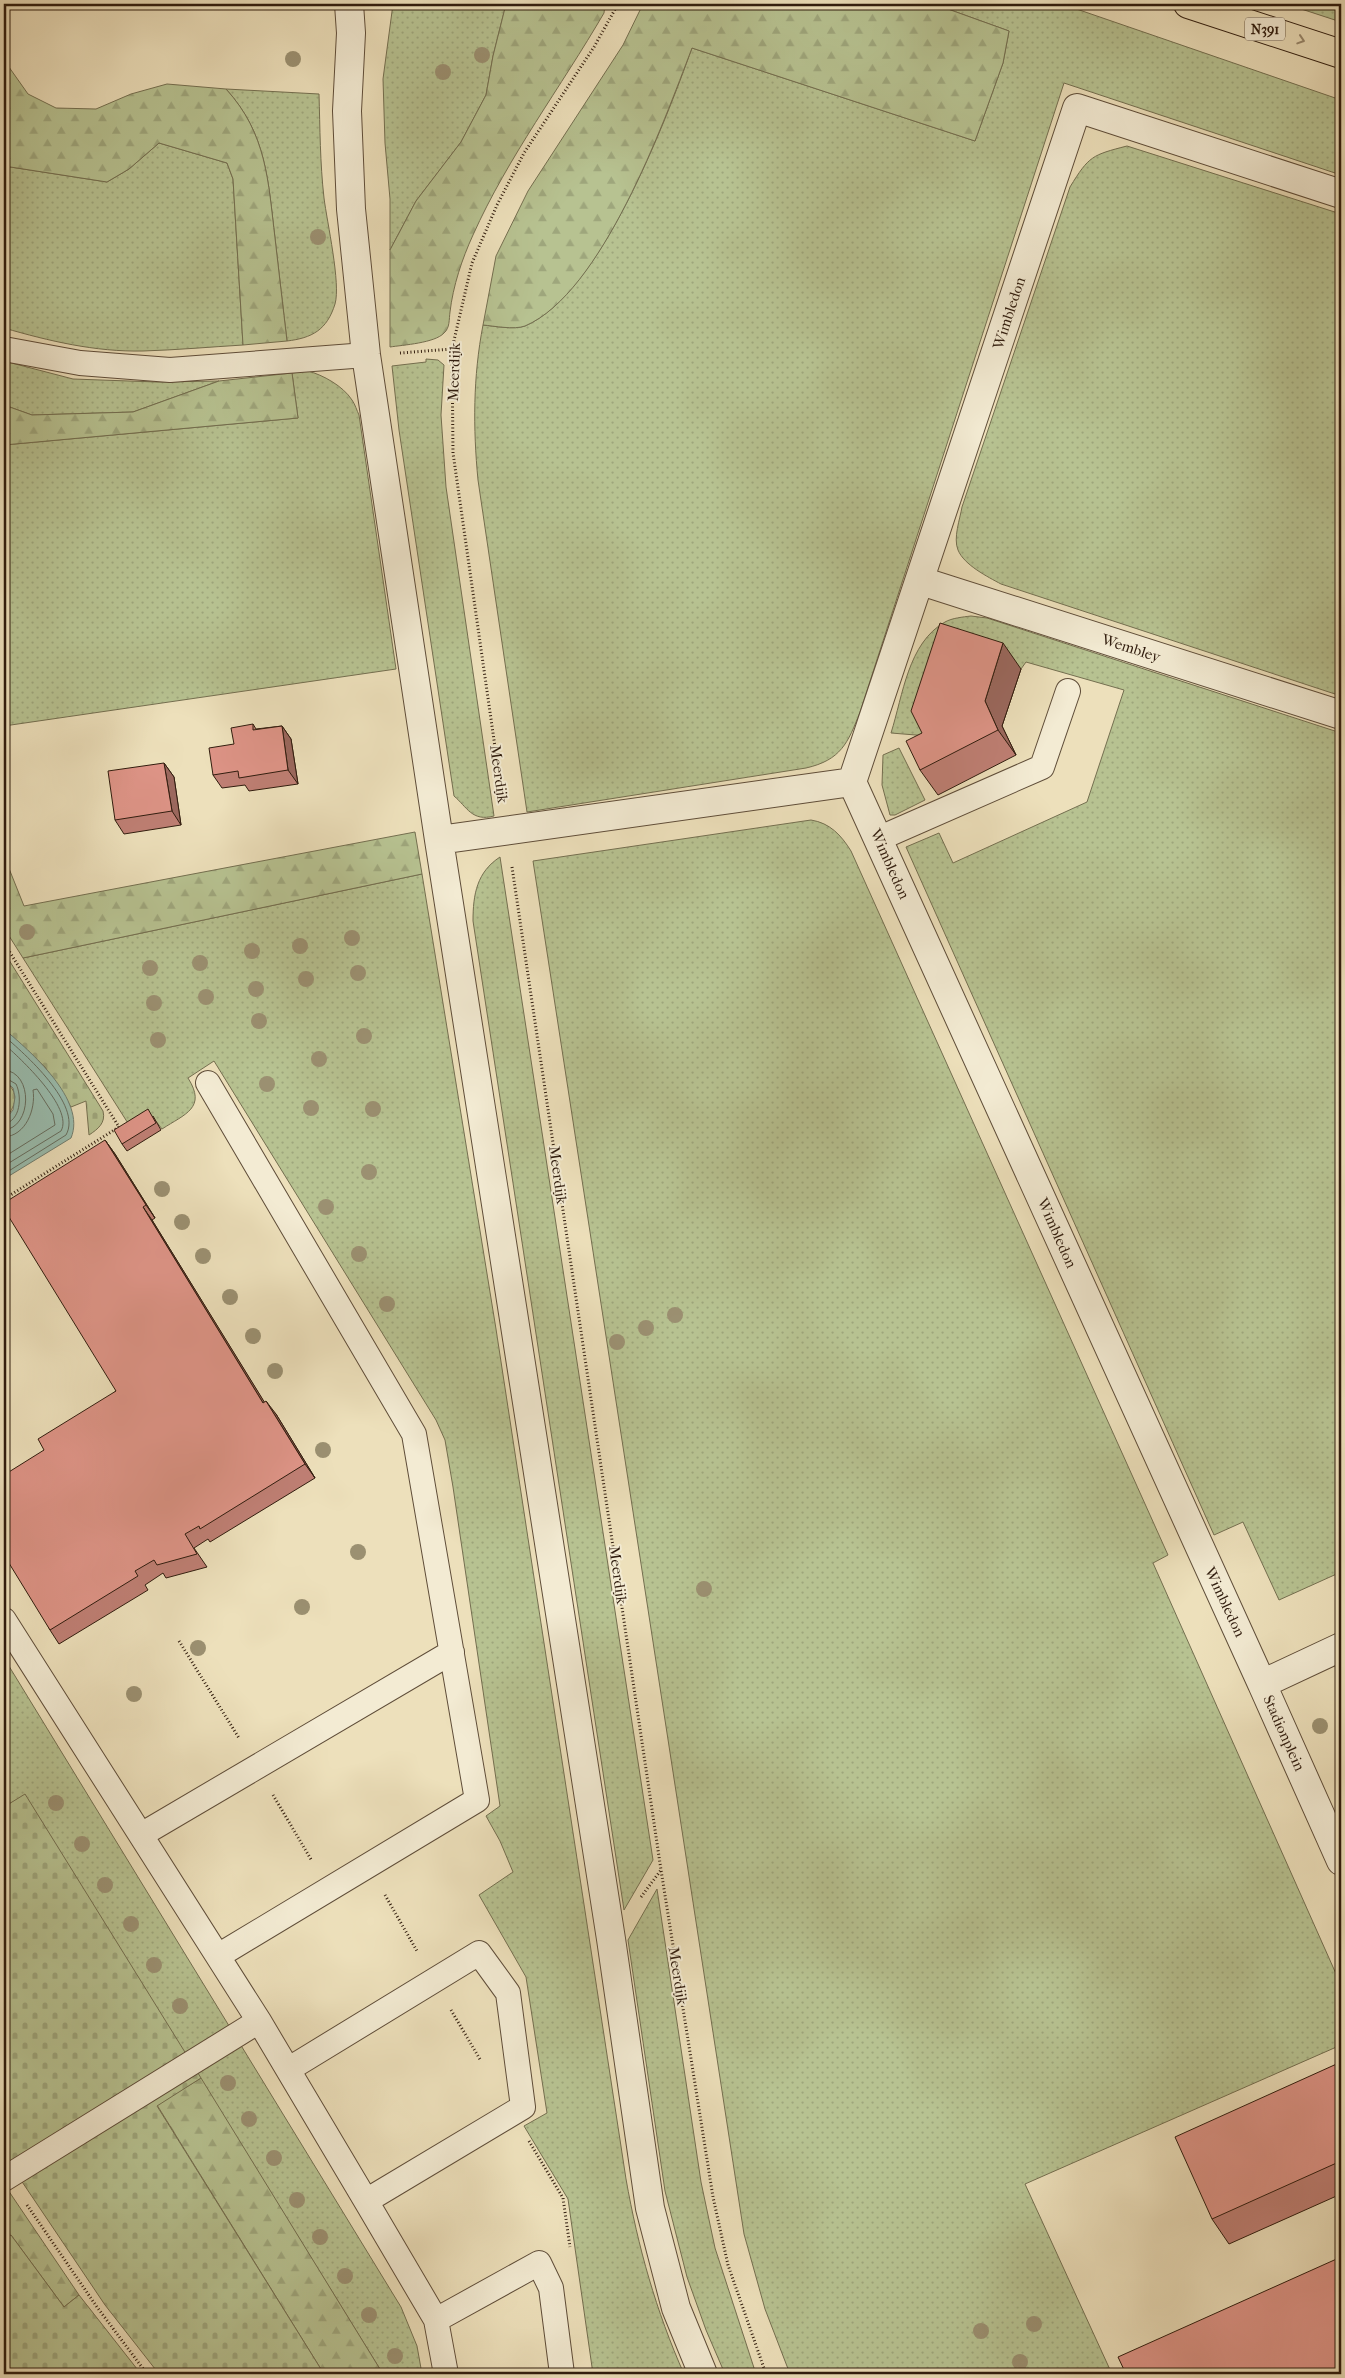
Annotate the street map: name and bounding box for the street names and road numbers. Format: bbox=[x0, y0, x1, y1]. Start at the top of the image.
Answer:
road number: N391 bbox=[1245, 18, 1285, 40]
street label: Wimbledon bbox=[989, 274, 1029, 352]
street label: Meerdijk bbox=[444, 342, 464, 402]
street label: Wembley bbox=[1098, 630, 1164, 666]
street label: Meerdijk bbox=[486, 744, 512, 805]
street label: Wimbledon bbox=[866, 825, 914, 902]
street label: Meerdijk bbox=[545, 1145, 571, 1206]
street label: Wimbledon bbox=[1033, 1194, 1081, 1271]
street label: Meerdijk bbox=[605, 1545, 631, 1606]
street label: Wimbledon bbox=[1201, 1563, 1249, 1640]
street label: Stadionplein bbox=[1259, 1692, 1309, 1774]
street label: Meerdijk bbox=[665, 1946, 692, 2007]

